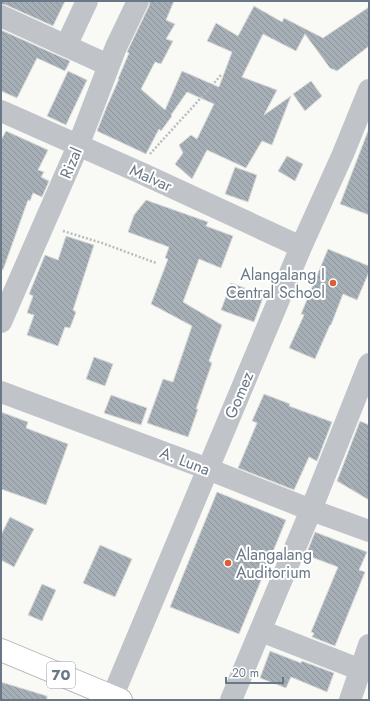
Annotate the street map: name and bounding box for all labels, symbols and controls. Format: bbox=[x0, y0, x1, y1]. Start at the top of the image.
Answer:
street label: Rizal bbox=[54, 144, 88, 182]
street label: Malvar bbox=[126, 158, 176, 198]
place label: Alangalang I Central School bbox=[226, 263, 325, 304]
marker: Alangalang I Central School bbox=[328, 278, 338, 288]
street label: Gomez bbox=[219, 367, 259, 422]
street label: A. Luna bbox=[157, 441, 213, 481]
place label: Alangalang Auditorium bbox=[236, 543, 312, 584]
marker: Alangalang Auditorium bbox=[223, 558, 233, 568]
scale bar bbox=[226, 659, 283, 685]
road number: 70 bbox=[47, 662, 75, 688]
text: 20 m bbox=[232, 664, 259, 682]

